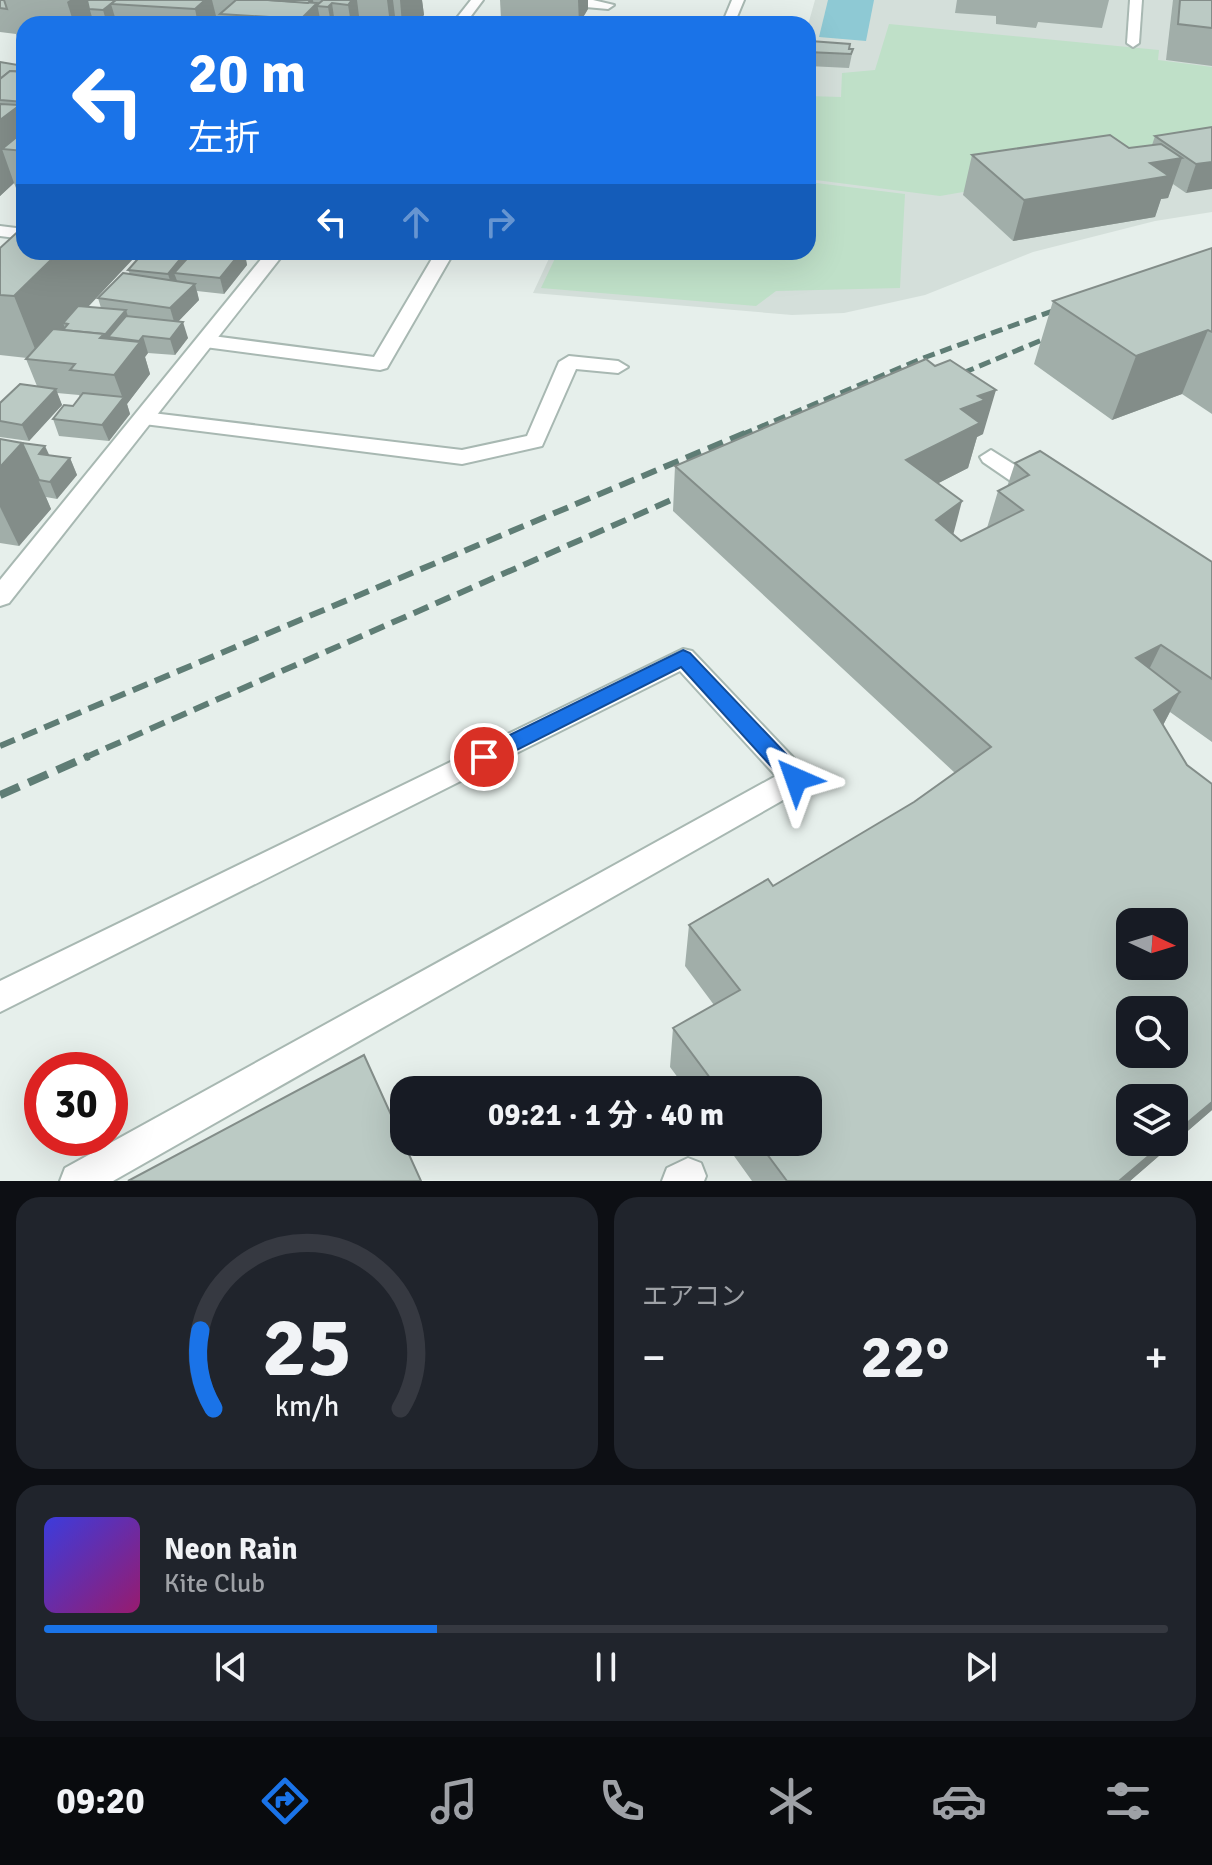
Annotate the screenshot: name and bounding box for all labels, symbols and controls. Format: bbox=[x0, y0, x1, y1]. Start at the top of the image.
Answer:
text: 20 m bbox=[188, 39, 306, 108]
icon: left bbox=[56, 48, 160, 152]
text: 左折 bbox=[188, 116, 260, 161]
icon: left bbox=[310, 200, 354, 244]
icon: ahead bbox=[394, 200, 438, 244]
icon: right bbox=[478, 200, 522, 244]
pin bbox=[450, 723, 518, 791]
icon: arrive bbox=[462, 735, 506, 779]
position arrow bbox=[754, 737, 838, 821]
north arrow bbox=[1116, 908, 1188, 980]
map controls bbox=[1116, 908, 1188, 1156]
button: search bbox=[1116, 996, 1188, 1068]
speed limit sign: 30 bbox=[24, 1052, 128, 1156]
button: layers bbox=[1116, 1084, 1188, 1156]
text: 09:21 · 1 分 · 40 m bbox=[488, 1097, 724, 1134]
text: エアコン bbox=[642, 1281, 746, 1313]
text: 25 bbox=[262, 1297, 352, 1399]
text: 22° bbox=[861, 1321, 949, 1395]
text: − bbox=[642, 1331, 666, 1385]
text: + bbox=[1144, 1331, 1168, 1385]
text: km/h bbox=[275, 1389, 339, 1424]
text: Neon Rain bbox=[164, 1531, 298, 1568]
text: Kite Club bbox=[164, 1568, 265, 1600]
icon: previous bbox=[209, 1645, 253, 1689]
icon: pause bbox=[584, 1645, 628, 1689]
icon: next bbox=[959, 1645, 1003, 1689]
icon: directions bbox=[257, 1773, 313, 1829]
icon: music bbox=[426, 1773, 482, 1829]
icon: phone bbox=[594, 1773, 650, 1829]
icon: climate bbox=[763, 1773, 819, 1829]
icon: car bbox=[931, 1773, 987, 1829]
icon: filters bbox=[1100, 1773, 1156, 1829]
text: 09:20 bbox=[56, 1779, 145, 1824]

